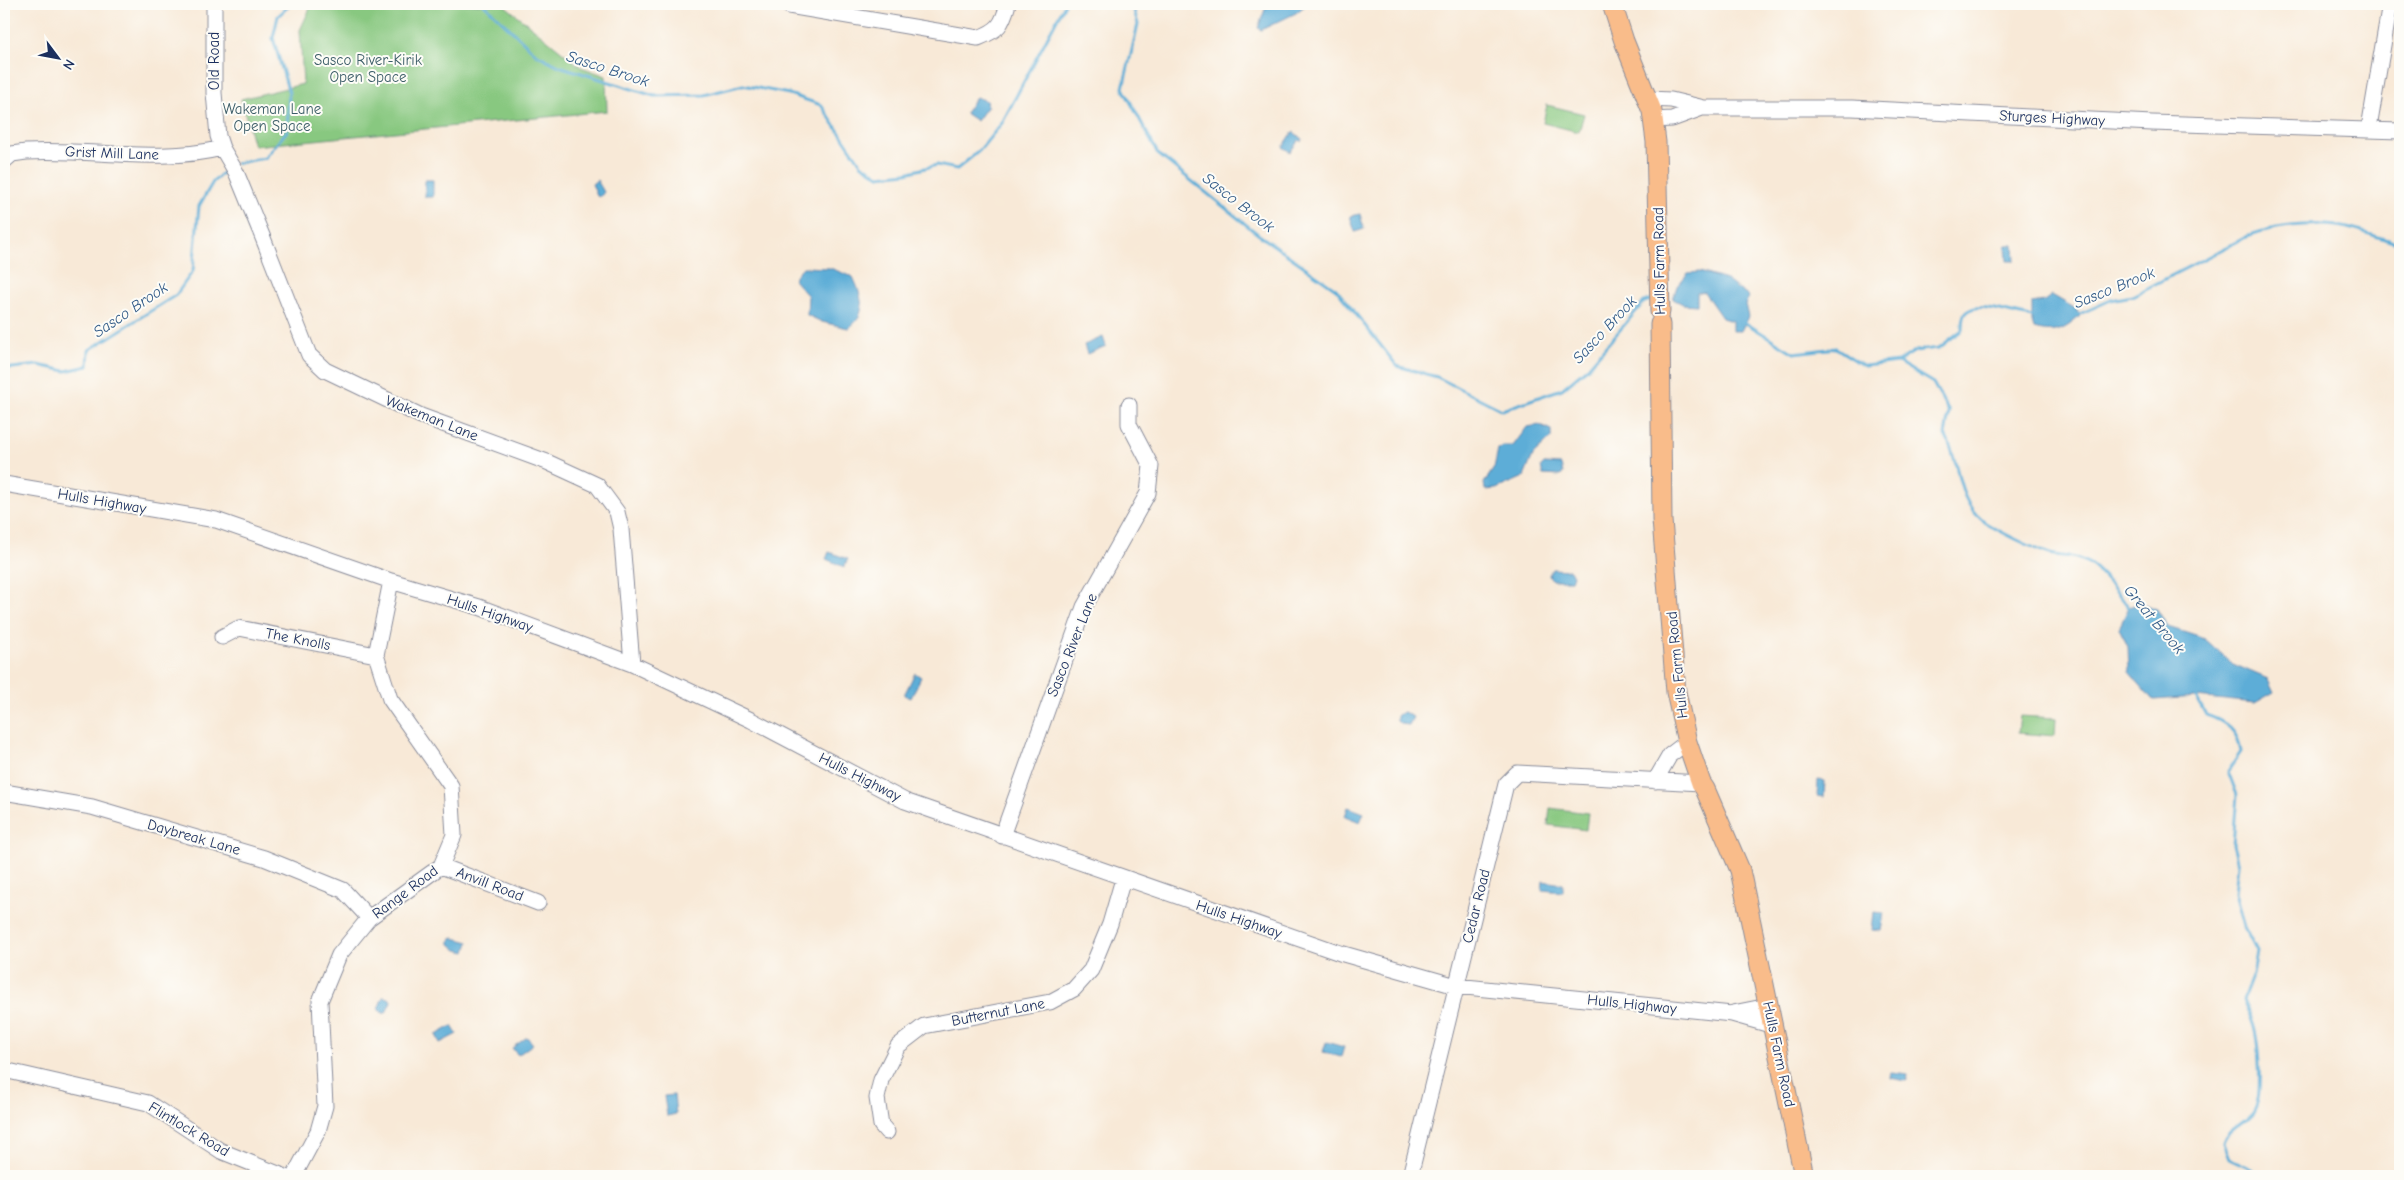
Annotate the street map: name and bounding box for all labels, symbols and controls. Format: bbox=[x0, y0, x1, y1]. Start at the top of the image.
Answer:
north arrow bbox=[32, 32, 82, 82]
street label: Old Road bbox=[205, 32, 223, 90]
water label: Sasco Brook bbox=[564, 47, 651, 91]
park label: Sasco River-Kirik Open Space bbox=[314, 51, 423, 86]
text: N bbox=[59, 56, 78, 73]
park label: Wakeman Lane Open Space bbox=[223, 100, 322, 135]
street label: Sturges Highway bbox=[1999, 106, 2106, 130]
street label: Grist Mill Lane bbox=[65, 142, 160, 164]
water label: Sasco Brook bbox=[1199, 169, 1278, 236]
street label: Hulls Farm Road bbox=[1649, 207, 1669, 315]
water label: Sasco Brook bbox=[2071, 263, 2158, 312]
water label: Sasco Brook bbox=[90, 278, 171, 341]
water label: Sasco Brook bbox=[1569, 292, 1641, 367]
street label: Wakeman Lane bbox=[383, 391, 481, 445]
street label: Hulls Highway bbox=[56, 484, 148, 518]
water label: Great Brook bbox=[2120, 581, 2188, 658]
street label: Hulls Highway bbox=[445, 590, 536, 636]
street label: Sasco River Lane bbox=[1043, 590, 1101, 699]
street label: Hulls Farm Road bbox=[1662, 611, 1692, 719]
street label: The Knolls bbox=[264, 624, 332, 654]
street label: Hulls Highway bbox=[816, 749, 904, 806]
street label: Daybreak Lane bbox=[145, 815, 243, 859]
street label: Range Road bbox=[369, 861, 441, 923]
street label: Anvill Road bbox=[454, 863, 526, 905]
street label: Cedar Road bbox=[1458, 867, 1494, 945]
street label: Hulls Highway bbox=[1194, 896, 1285, 942]
street label: Hulls Highway bbox=[1586, 990, 1678, 1018]
street label: Butternut Lane bbox=[950, 994, 1047, 1030]
street label: Hulls Farm Road bbox=[1759, 999, 1799, 1109]
street label: Flintlock Road bbox=[145, 1098, 233, 1160]

